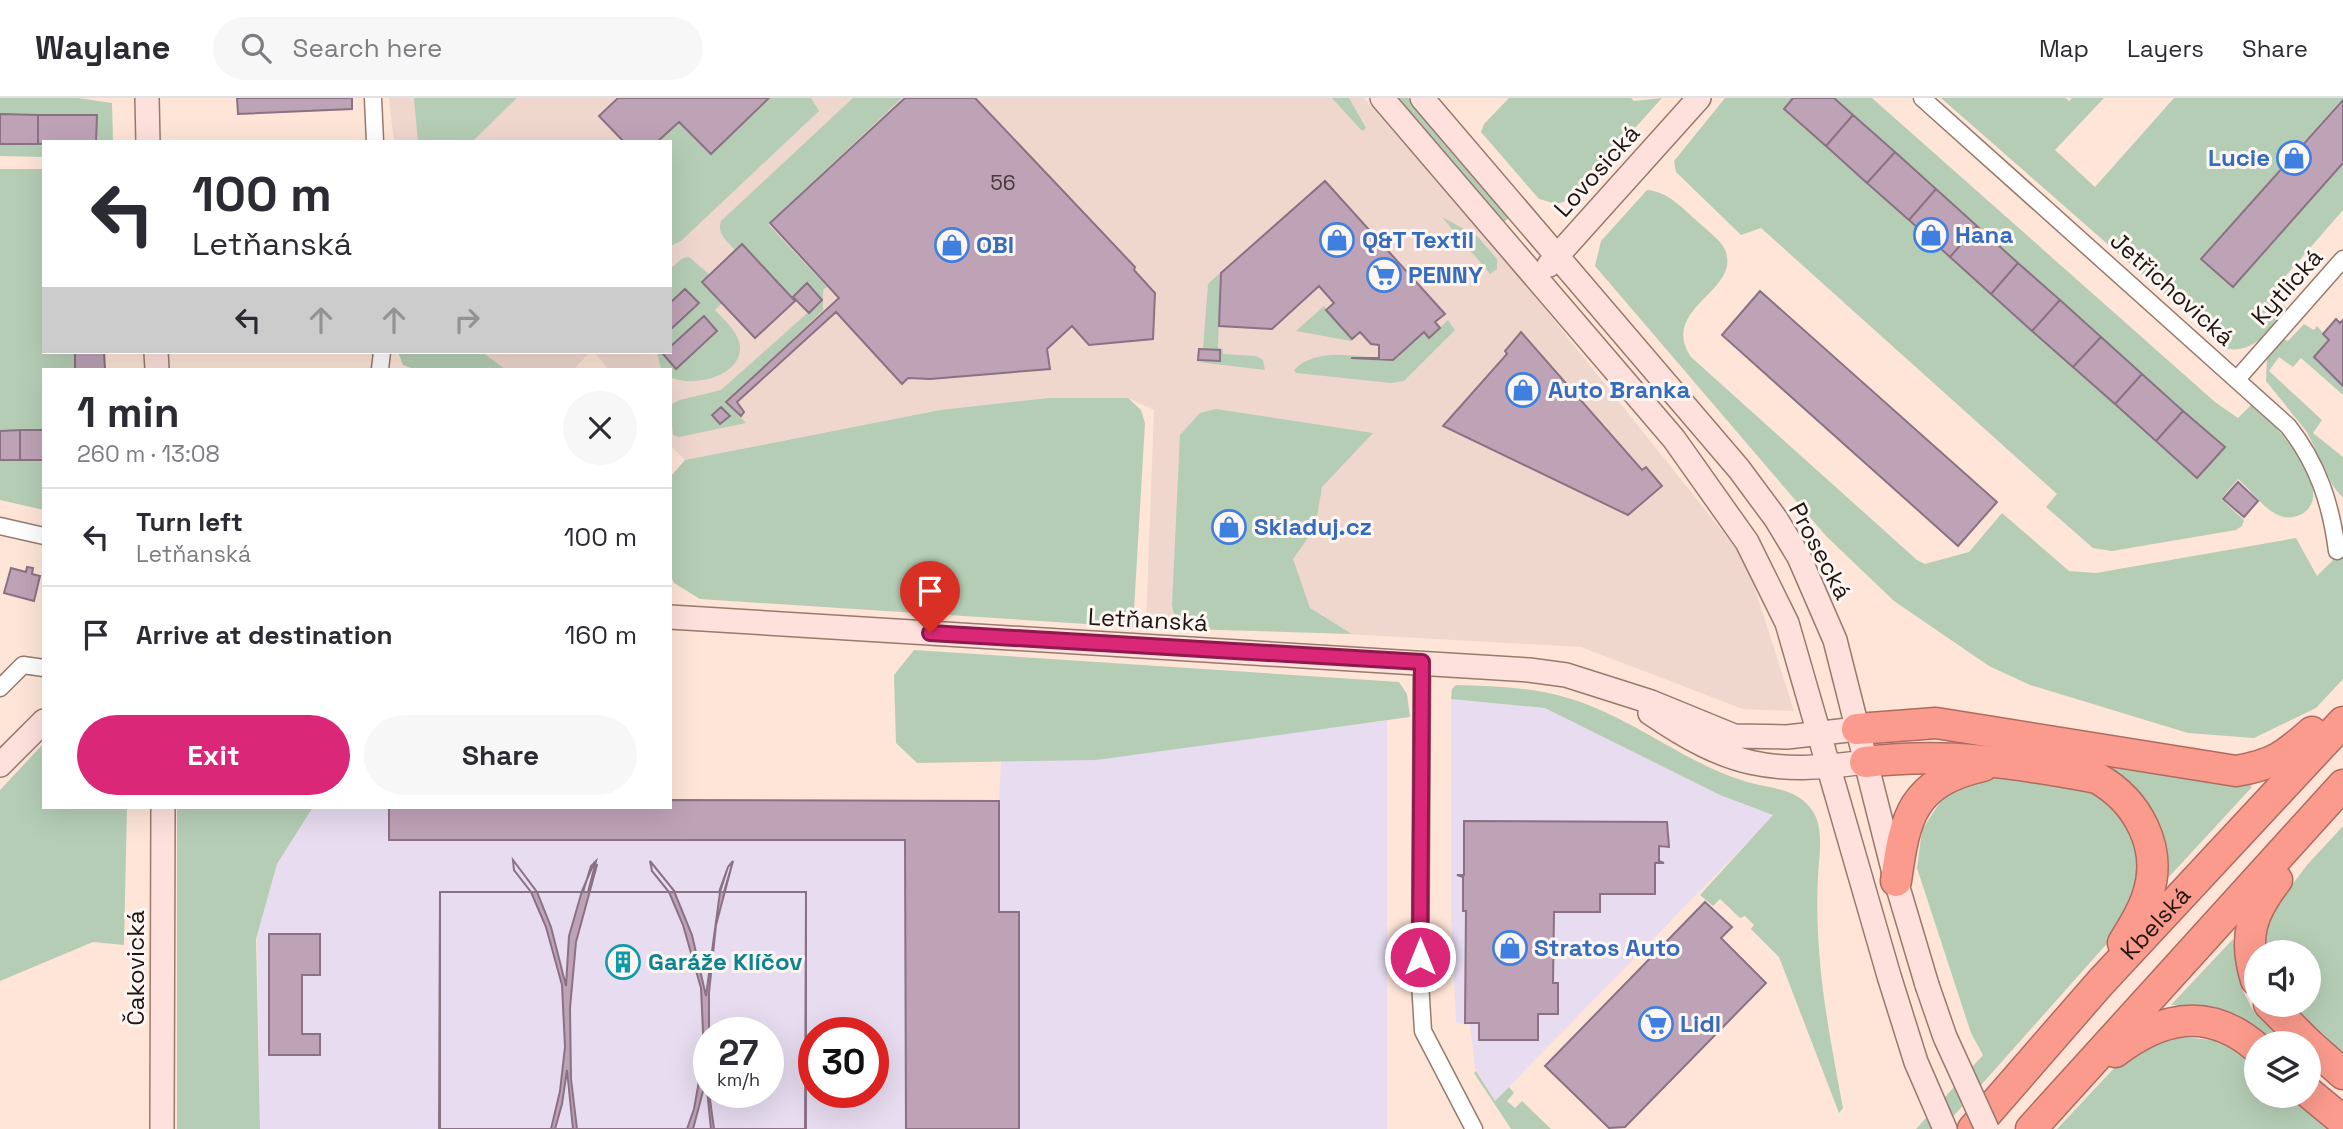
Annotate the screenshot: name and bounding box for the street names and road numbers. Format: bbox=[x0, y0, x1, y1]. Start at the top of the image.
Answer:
street label: Lovosická bbox=[1547, 118, 1646, 223]
street label: Jetřichovická bbox=[2104, 225, 2241, 353]
street label: Kytlická bbox=[2244, 242, 2329, 331]
street label: Prosecká bbox=[1782, 497, 1859, 605]
street label: Letňanská bbox=[1087, 601, 1209, 638]
street label: Kbelská bbox=[2113, 880, 2197, 966]
street label: Čakovická bbox=[120, 910, 151, 1026]

